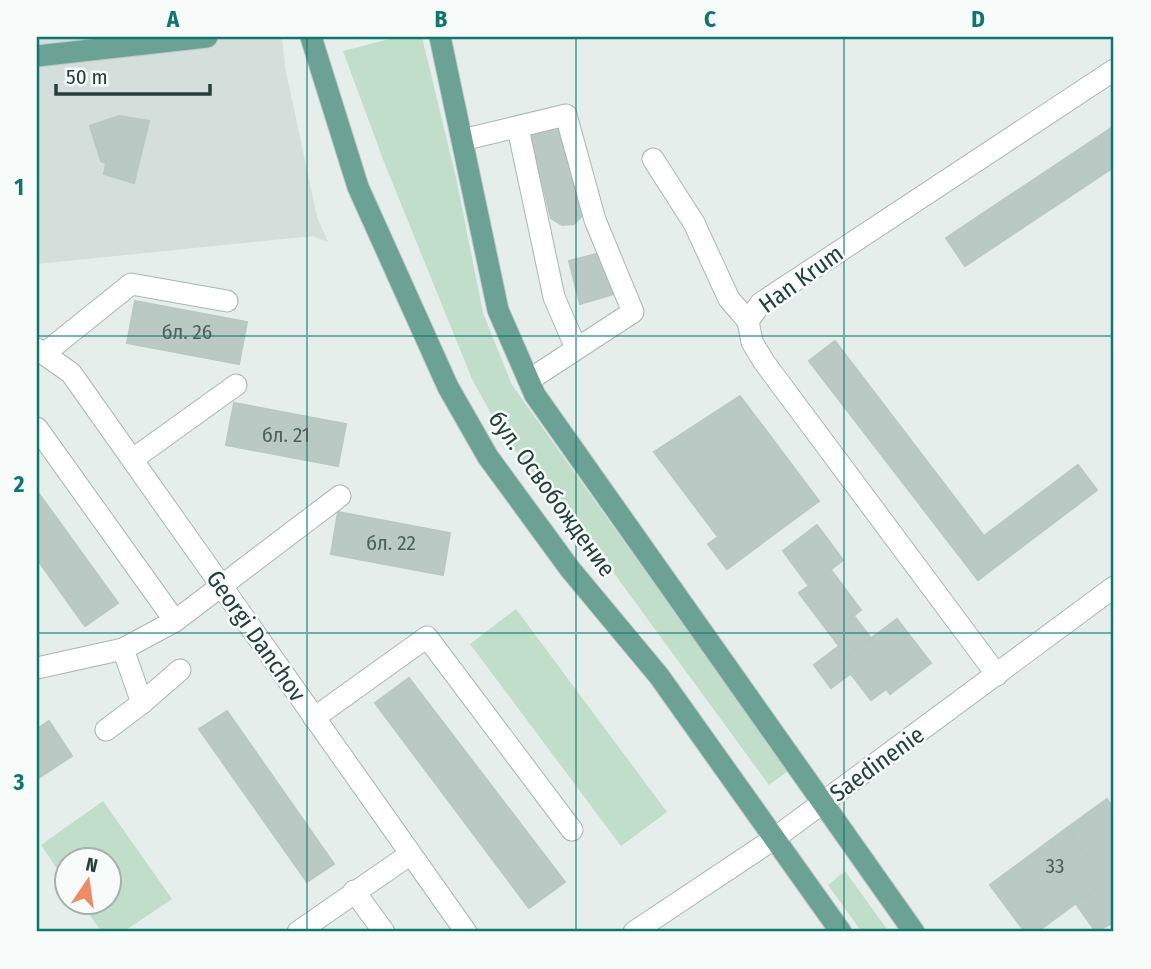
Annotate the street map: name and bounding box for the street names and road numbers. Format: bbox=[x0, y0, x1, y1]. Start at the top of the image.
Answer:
street label: Han Krum bbox=[754, 239, 848, 319]
street label: бул. Освобождение bbox=[483, 406, 621, 582]
street label: Georgi Danchov bbox=[201, 565, 312, 707]
street label: Saedinenie bbox=[824, 720, 930, 808]

